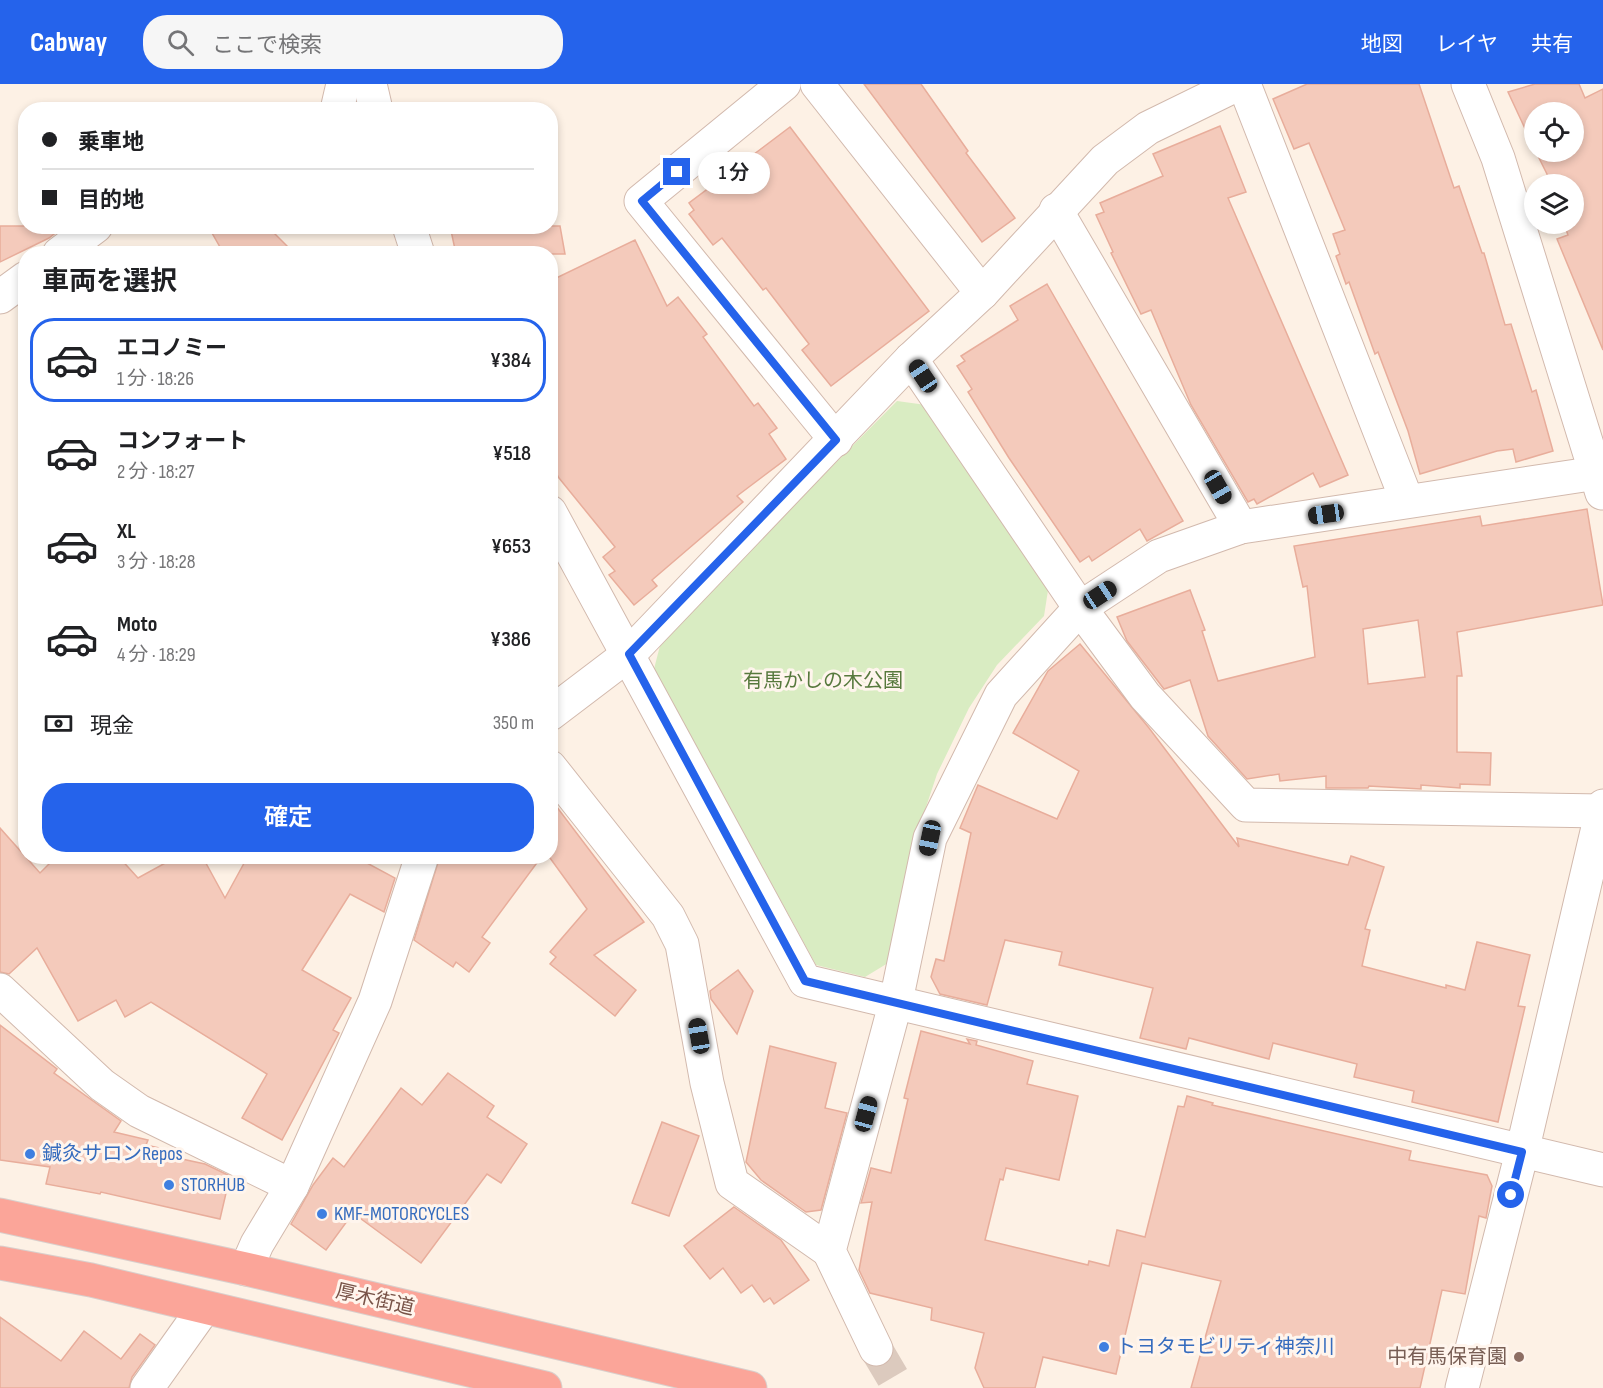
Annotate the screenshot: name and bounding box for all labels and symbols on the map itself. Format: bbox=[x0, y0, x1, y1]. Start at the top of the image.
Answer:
callout: 1 分 bbox=[698, 151, 770, 193]
route end bbox=[663, 158, 690, 185]
car bbox=[905, 356, 941, 396]
car bbox=[1201, 467, 1235, 507]
car bbox=[1307, 503, 1345, 525]
car bbox=[1080, 578, 1120, 612]
park label: 有馬かしの木公園 bbox=[743, 669, 903, 693]
car bbox=[917, 819, 943, 857]
car bbox=[687, 1017, 711, 1055]
car bbox=[853, 1094, 879, 1134]
place label: 鍼灸サロンRepos bbox=[42, 1142, 183, 1166]
marker: 鍼灸サロンRepos bbox=[23, 1147, 37, 1161]
place label: STORHUB bbox=[181, 1173, 245, 1197]
marker: STORHUB bbox=[162, 1178, 176, 1192]
route start bbox=[1497, 1181, 1524, 1208]
place label: KMF-MOTORCYCLES bbox=[334, 1202, 469, 1226]
marker: KMF-MOTORCYCLES bbox=[315, 1207, 329, 1221]
street label: 厚木街道 bbox=[333, 1279, 417, 1321]
place label: トヨタモビリティ神奈川 bbox=[1116, 1335, 1335, 1359]
marker: トヨタモビリティ神奈川 bbox=[1097, 1340, 1111, 1354]
place label: 中有馬保育園 bbox=[1387, 1345, 1507, 1369]
marker: 中有馬保育園 bbox=[1512, 1350, 1526, 1364]

